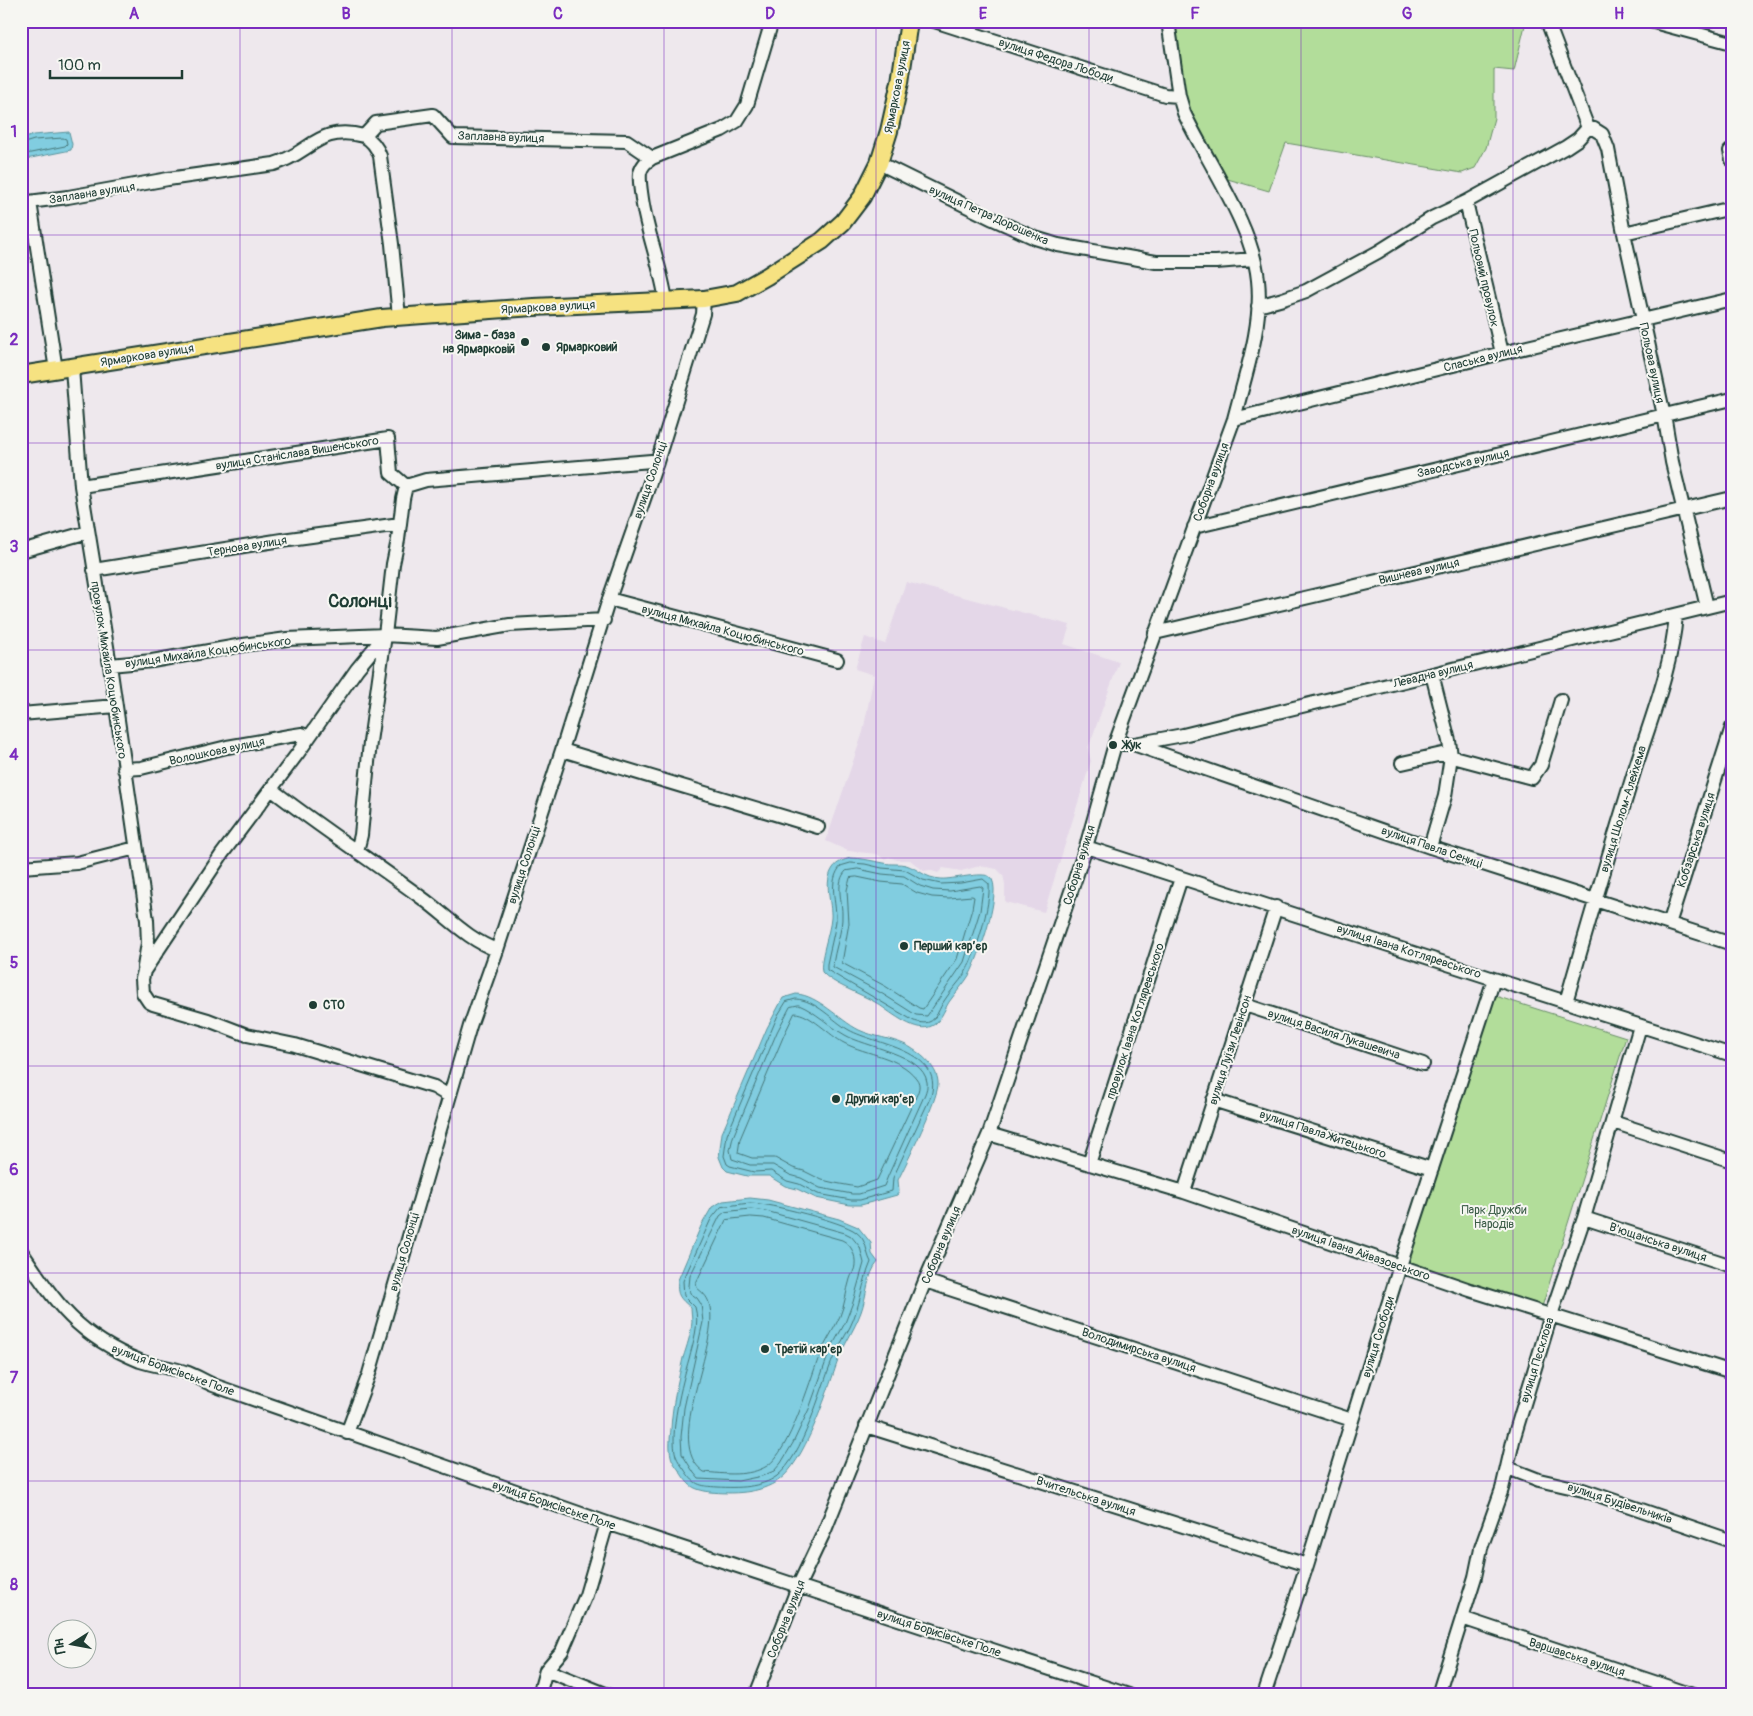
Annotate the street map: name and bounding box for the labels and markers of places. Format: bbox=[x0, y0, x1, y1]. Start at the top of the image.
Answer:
place label: Зима - база на Ярмарковій bbox=[443, 328, 515, 357]
marker: Зима - база на Ярмарковій bbox=[519, 336, 531, 348]
place label: Ярмарковий bbox=[556, 340, 618, 355]
marker: Ярмарковий bbox=[540, 341, 552, 353]
place label: Жук bbox=[1121, 738, 1142, 753]
marker: Жук bbox=[1107, 739, 1119, 751]
place label: Перший кар’єр bbox=[914, 939, 988, 954]
marker: Перший кар’єр bbox=[898, 940, 910, 952]
place label: СТО bbox=[323, 998, 345, 1013]
marker: СТО bbox=[307, 999, 319, 1011]
place label: Другий кар’єр bbox=[845, 1092, 915, 1107]
marker: Другий кар’єр bbox=[830, 1093, 842, 1105]
place label: Третій кар’єр bbox=[774, 1342, 842, 1357]
marker: Третій кар’єр bbox=[759, 1343, 771, 1355]

